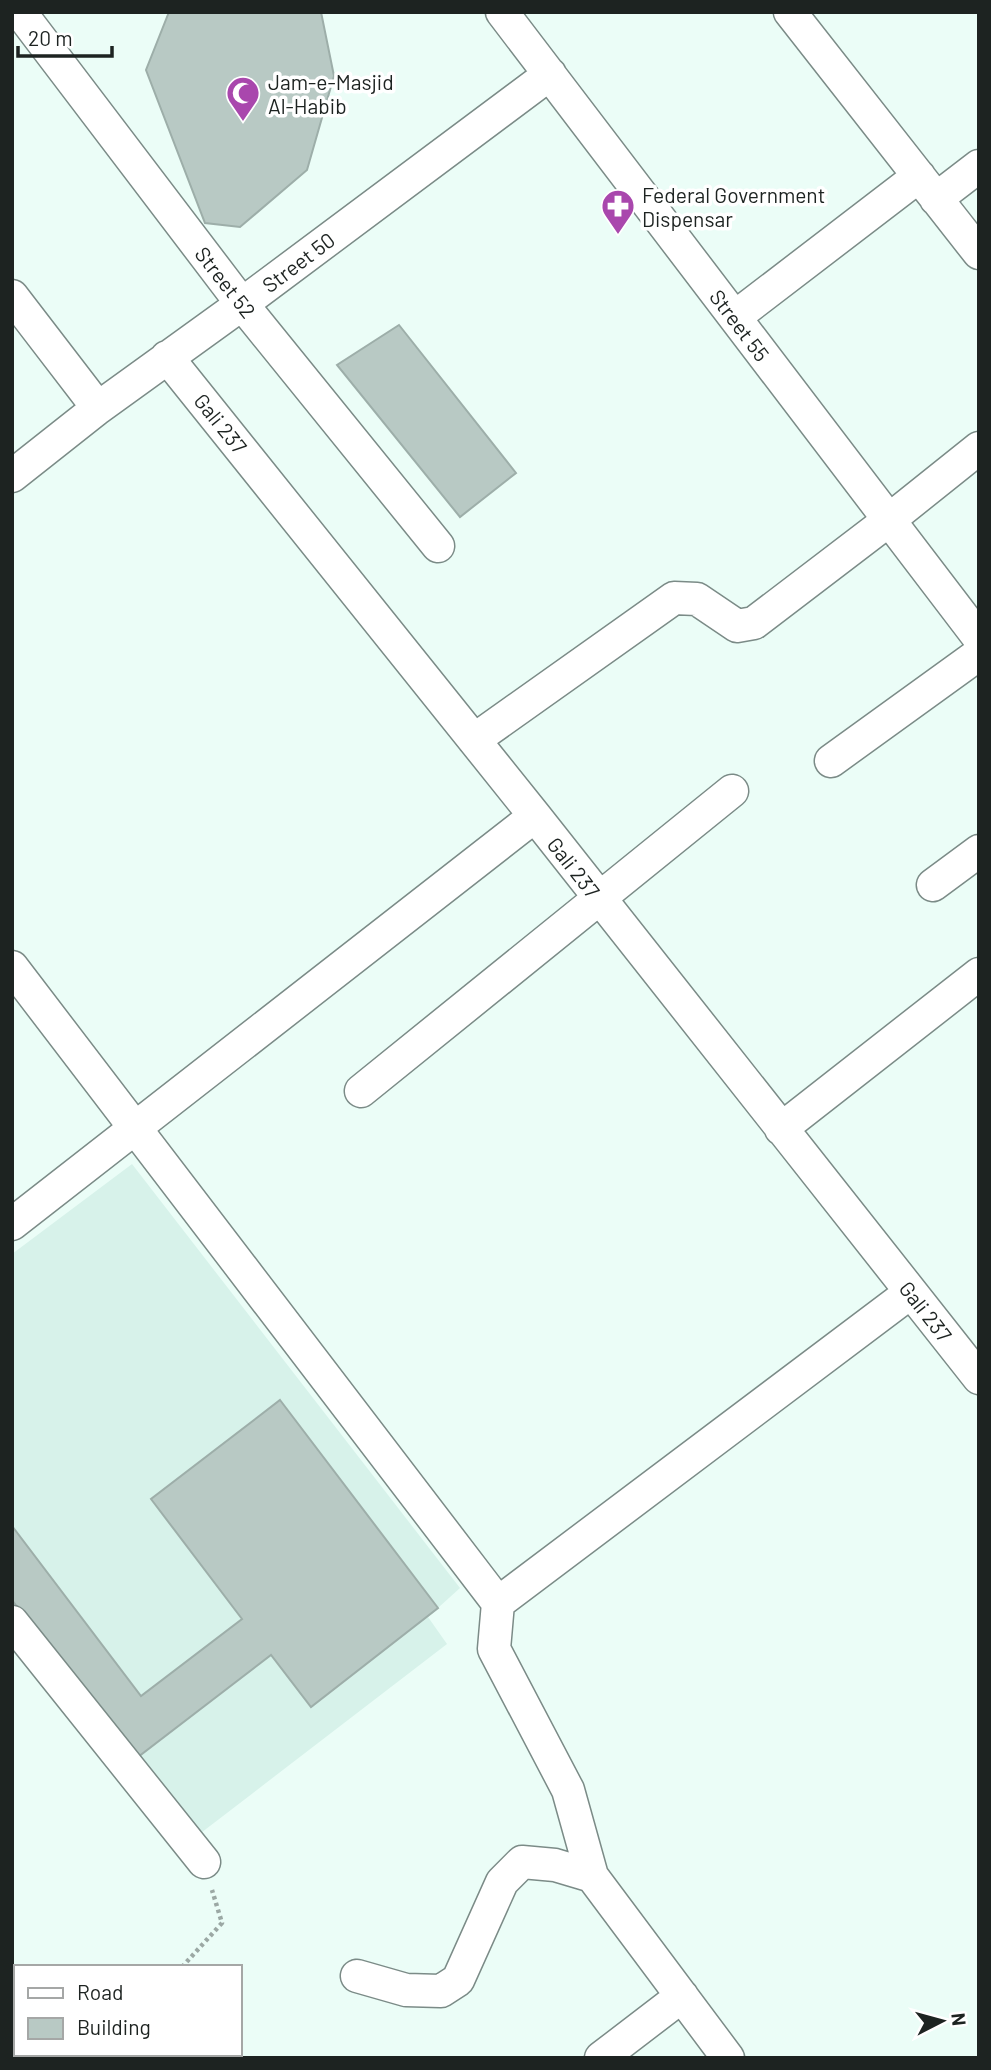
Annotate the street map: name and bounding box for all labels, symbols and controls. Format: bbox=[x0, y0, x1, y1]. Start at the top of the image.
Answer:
scale bar bbox=[18, 14, 112, 58]
text: 20 m bbox=[28, 25, 73, 50]
place label: Jam-e-Masjid Al-Habib bbox=[268, 69, 394, 118]
mosque icon: Jam-e-Masjid Al-Habib bbox=[224, 74, 262, 123]
place label: Federal Government Dispensar bbox=[642, 182, 825, 231]
pharmacy icon: Federal Government Dispensar bbox=[599, 187, 637, 236]
street label: Street 50 bbox=[257, 227, 339, 297]
street label: Street 52 bbox=[190, 241, 262, 323]
street label: Street 55 bbox=[705, 284, 775, 366]
street label: Gali 237 bbox=[189, 388, 253, 458]
street label: Gali 237 bbox=[543, 832, 605, 902]
street label: Gali 237 bbox=[895, 1276, 957, 1346]
legend bbox=[14, 1965, 242, 2056]
text: Road bbox=[77, 1979, 123, 2004]
north arrow bbox=[907, 1986, 977, 2056]
text: N bbox=[947, 2012, 972, 2027]
text: Building bbox=[77, 2014, 151, 2039]

